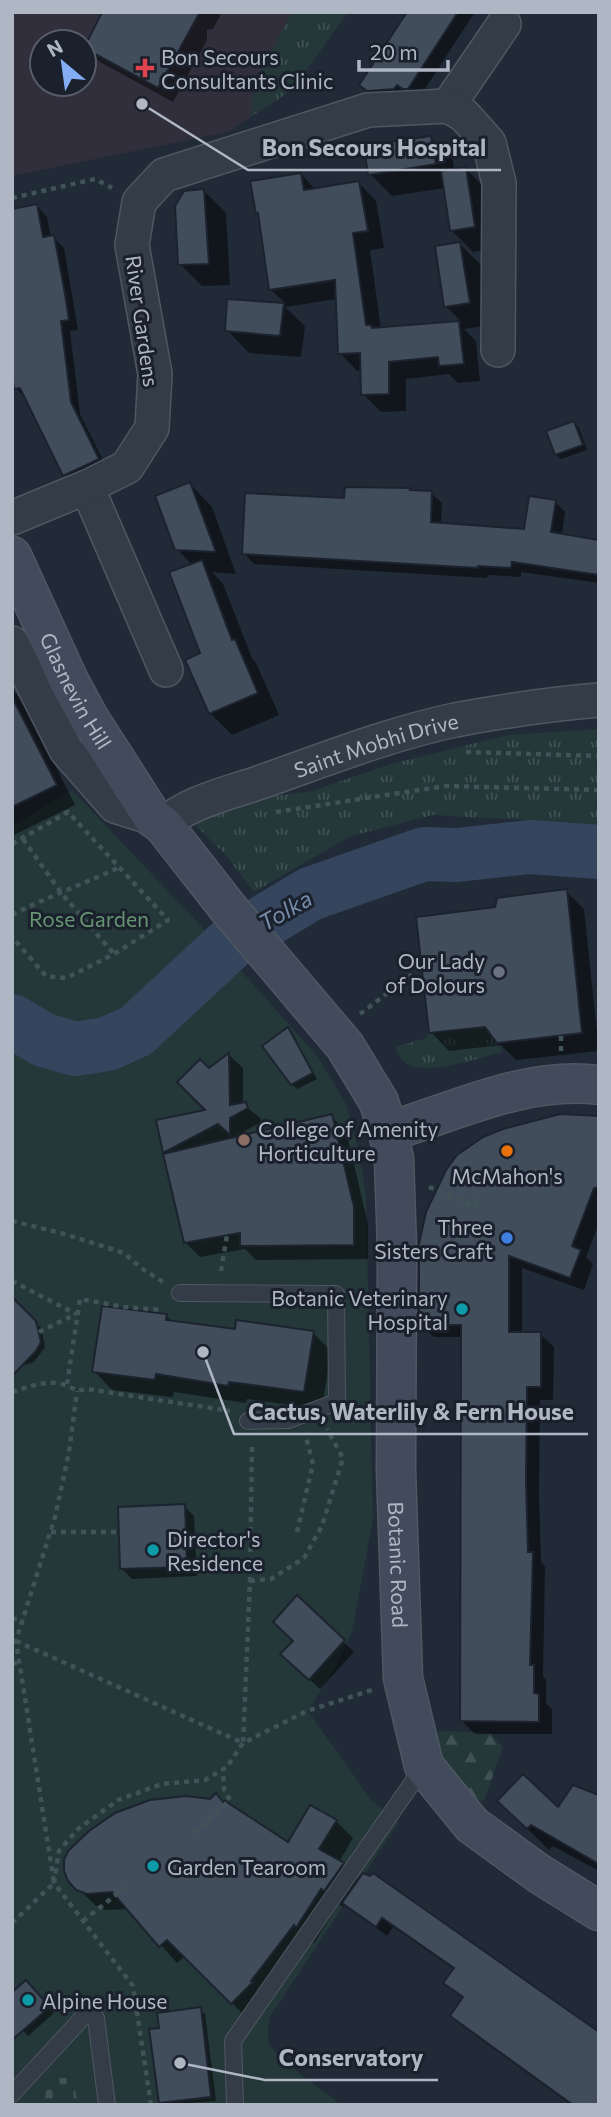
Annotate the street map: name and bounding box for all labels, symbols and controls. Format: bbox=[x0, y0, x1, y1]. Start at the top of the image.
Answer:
north arrow bbox=[28, 28, 98, 98]
scale bar bbox=[359, 28, 448, 72]
text: N bbox=[43, 34, 66, 61]
text: 20 m bbox=[370, 39, 418, 64]
place label: Bon Secours Consultants Clinic bbox=[161, 44, 333, 93]
marker: Bon Secours Consultants Clinic bbox=[135, 58, 155, 78]
callout: Bon Secours Hospital bbox=[248, 126, 501, 170]
text: Bon Secours Hospital bbox=[262, 133, 486, 161]
street label: River Gardens bbox=[121, 254, 165, 388]
street label: Glasnevin Hill bbox=[36, 628, 118, 753]
street label: Saint Mobhi Drive bbox=[290, 707, 460, 782]
water label: Tolka bbox=[253, 884, 317, 936]
park label: Rose Garden bbox=[29, 906, 149, 931]
place label: Our Lady of Dolours bbox=[385, 948, 485, 997]
marker: Our Lady of Dolours bbox=[491, 964, 507, 980]
place label: College of Amenity Horticulture bbox=[258, 1116, 439, 1165]
marker: College of Amenity Horticulture bbox=[236, 1132, 252, 1148]
marker: McMahon's bbox=[499, 1143, 515, 1159]
place label: McMahon's bbox=[451, 1163, 563, 1188]
place label: Three Sisters Craft bbox=[374, 1214, 493, 1263]
marker: Three Sisters Craft bbox=[499, 1230, 515, 1246]
place label: Botanic Veterinary Hospital bbox=[271, 1285, 448, 1334]
marker: Botanic Veterinary Hospital bbox=[454, 1301, 470, 1317]
callout: Cactus, Waterlily & Fern House bbox=[234, 1390, 588, 1434]
text: Cactus, Waterlily & Fern House bbox=[248, 1397, 574, 1425]
street label: Botanic Road bbox=[385, 1501, 414, 1628]
place label: Director's Residence bbox=[167, 1526, 263, 1575]
marker: Director's Residence bbox=[145, 1542, 161, 1558]
place label: Garden Tearoom bbox=[167, 1854, 326, 1879]
marker: Garden Tearoom bbox=[145, 1858, 161, 1874]
place label: Alpine House bbox=[42, 1988, 167, 2013]
marker: Alpine House bbox=[20, 1992, 36, 2008]
callout: Conservatory bbox=[265, 2036, 438, 2080]
text: Conservatory bbox=[279, 2043, 424, 2071]

